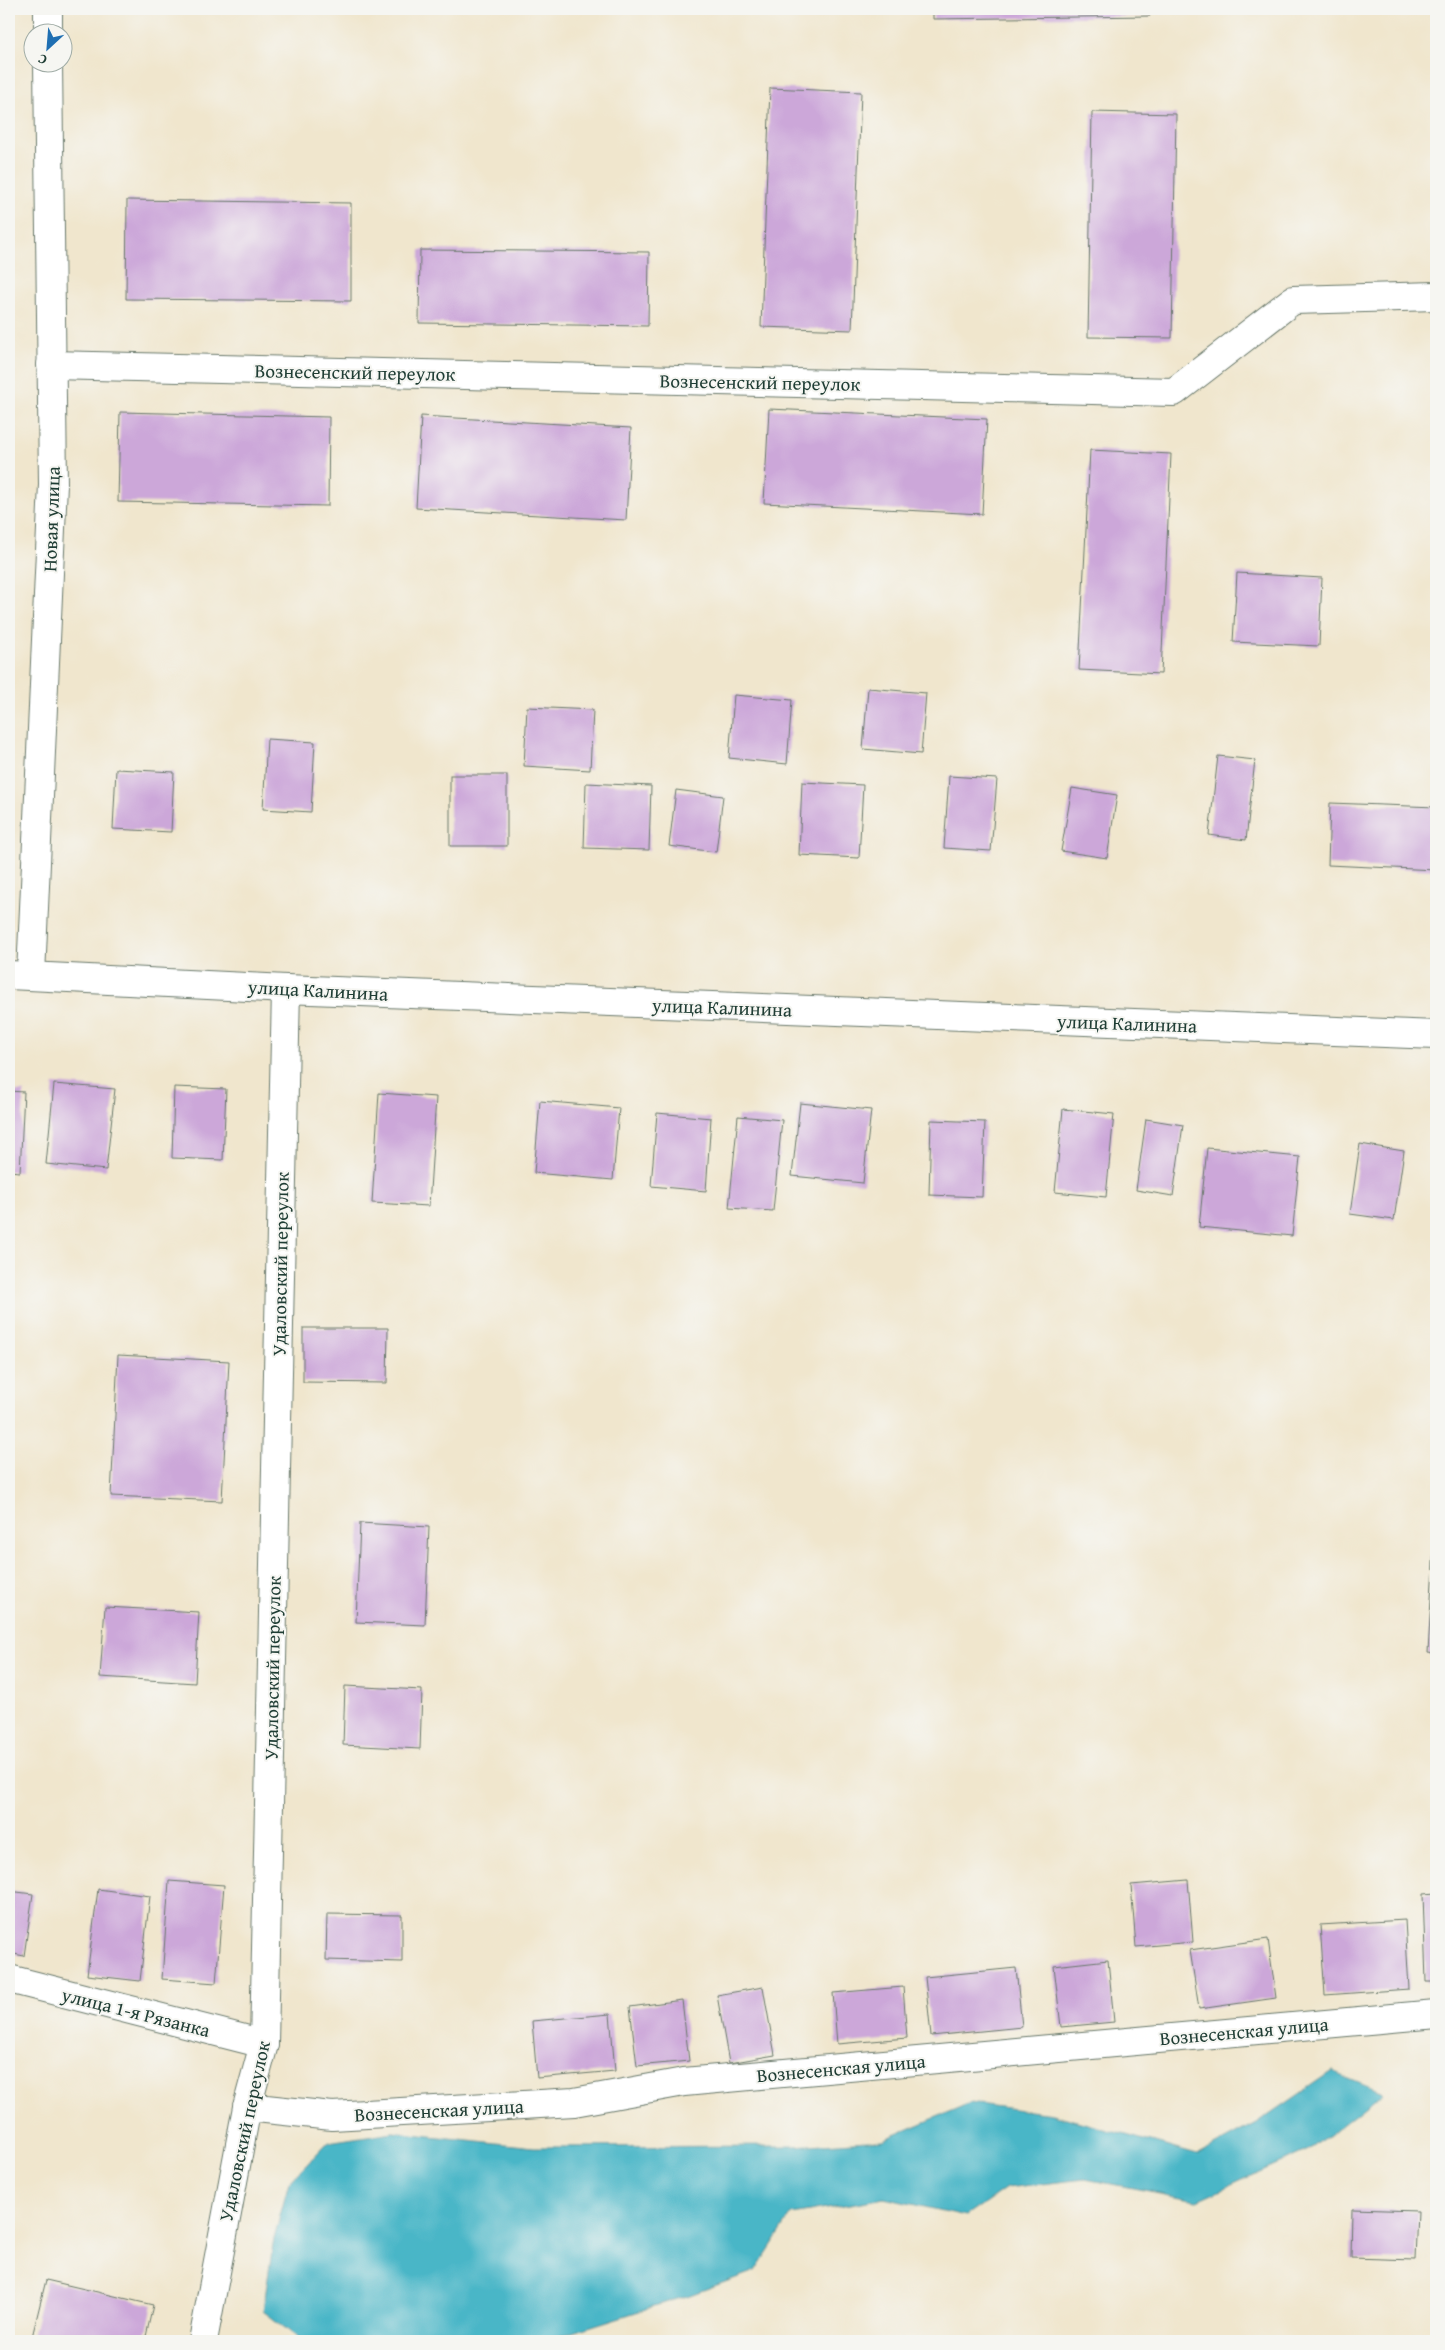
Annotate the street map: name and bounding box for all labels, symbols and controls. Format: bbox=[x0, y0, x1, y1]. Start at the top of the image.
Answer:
north arrow bbox=[22, 22, 72, 72]
text: С bbox=[34, 49, 50, 70]
street label: Вознесенский переулок bbox=[254, 356, 456, 388]
street label: Вознесенский переулок bbox=[659, 366, 861, 398]
street label: Новая улица bbox=[35, 466, 67, 572]
street label: улица Калинина bbox=[246, 972, 389, 1008]
street label: улица Калинина bbox=[650, 991, 793, 1023]
street label: улица Калинина bbox=[1055, 1007, 1198, 1039]
street label: Удаловский переулок bbox=[264, 1172, 296, 1356]
street label: Удаловский переулок bbox=[256, 1576, 288, 1760]
street label: улица 1-я Рязанка bbox=[58, 1980, 213, 2044]
street label: Вознесенская улица bbox=[1158, 2010, 1330, 2052]
street label: Удаловский переулок bbox=[211, 2038, 277, 2224]
street label: Вознесенская улица bbox=[755, 2047, 927, 2089]
street label: Вознесенская улица bbox=[354, 2092, 524, 2128]

